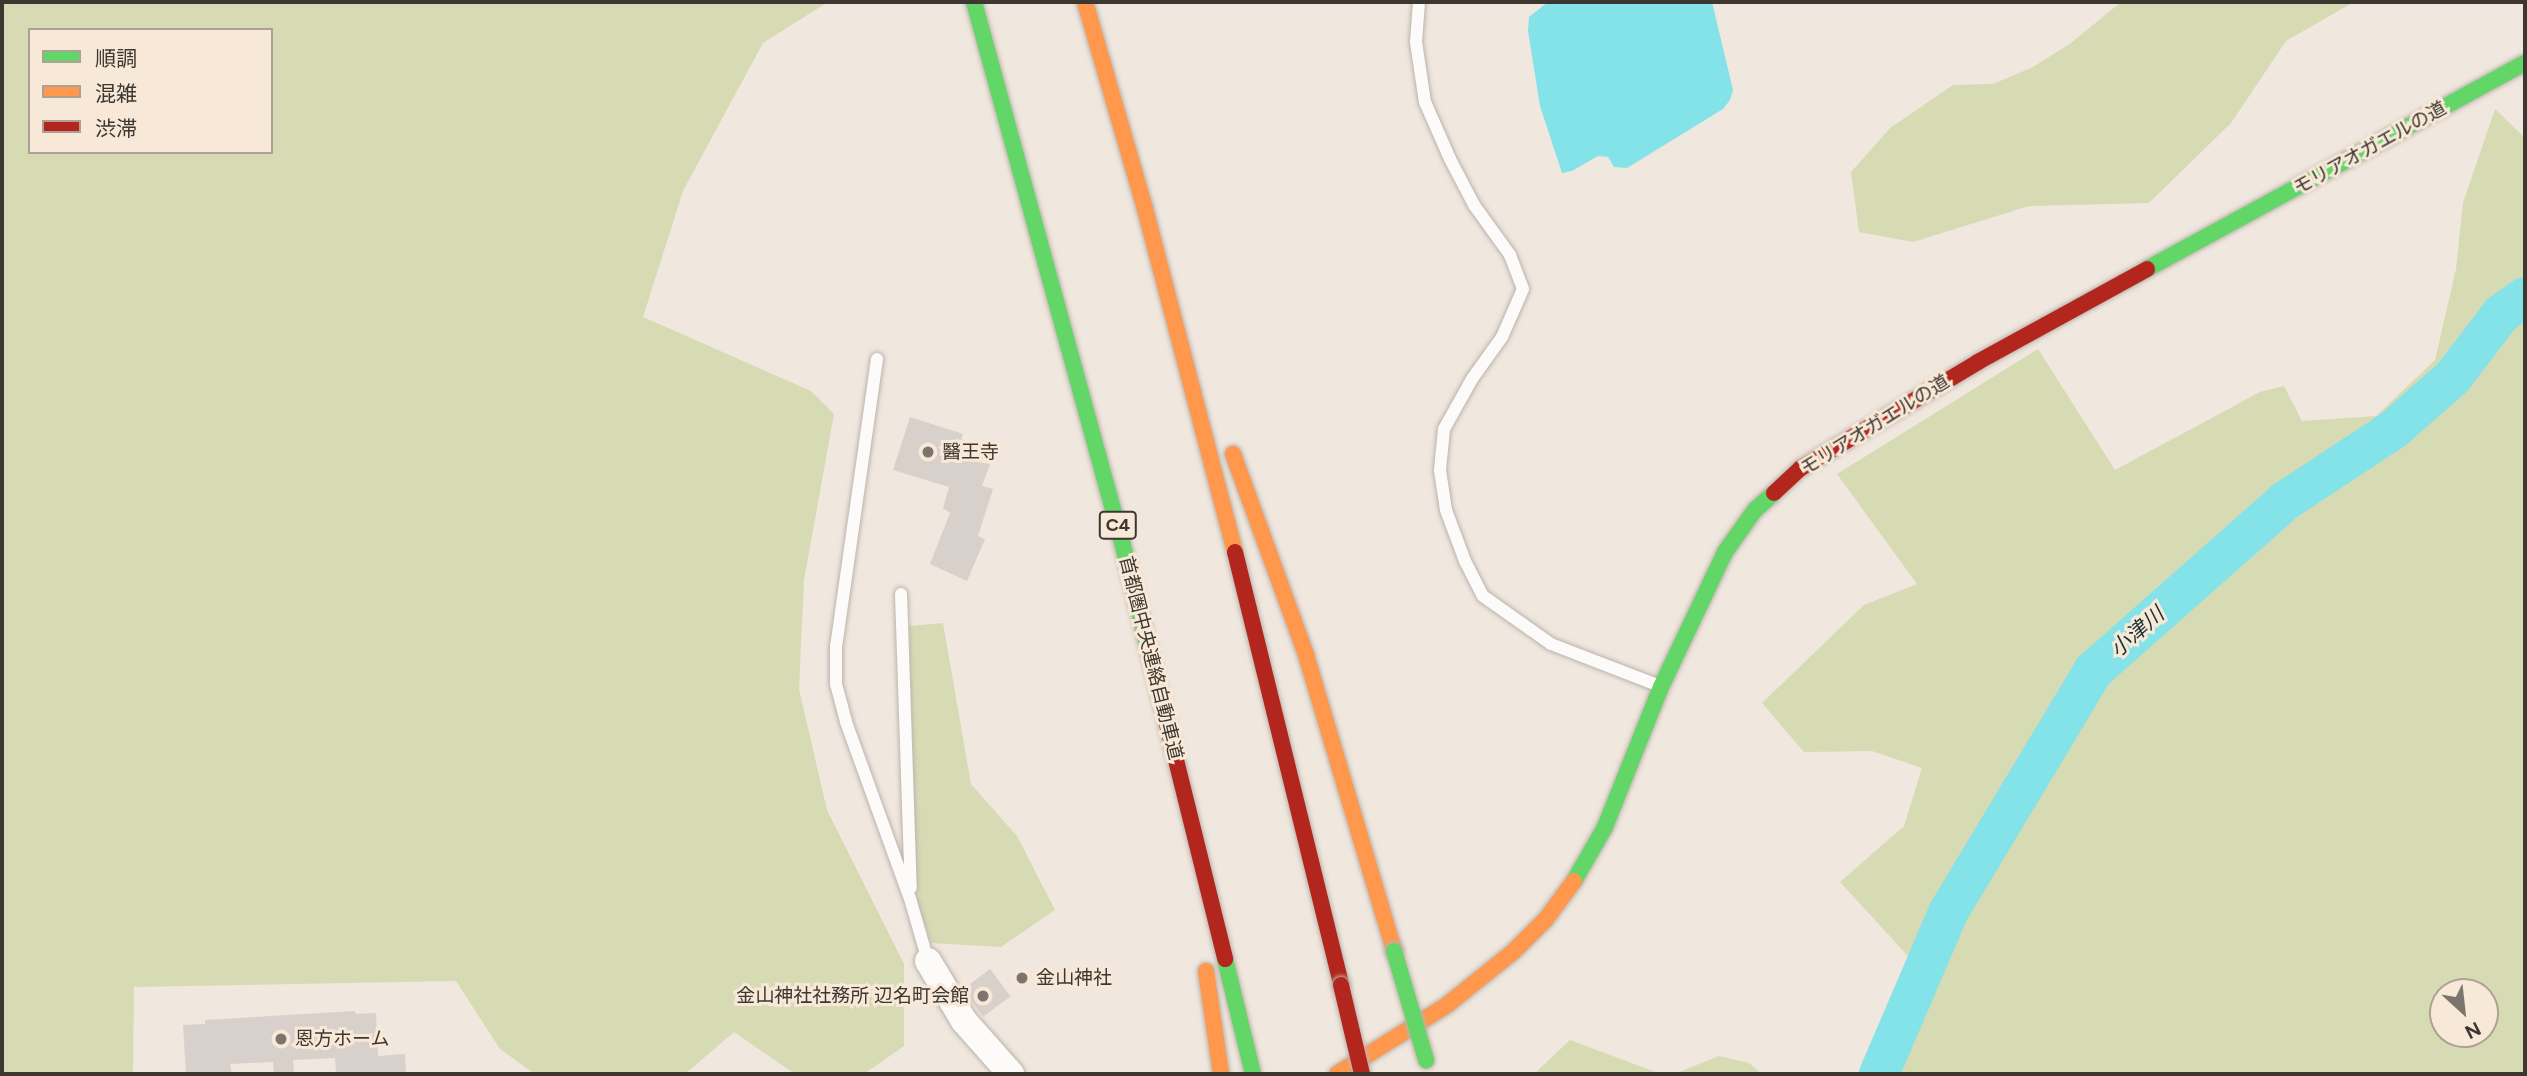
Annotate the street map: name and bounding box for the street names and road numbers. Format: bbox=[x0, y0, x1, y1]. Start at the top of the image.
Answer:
street label: モリアオガエルの道 bbox=[2290, 97, 2450, 199]
street label: モリアオガエルの道 bbox=[1796, 370, 1954, 480]
road number: C4 bbox=[1099, 510, 1137, 540]
street label: 首都圏中央連絡自動車道 bbox=[1115, 554, 1187, 762]

